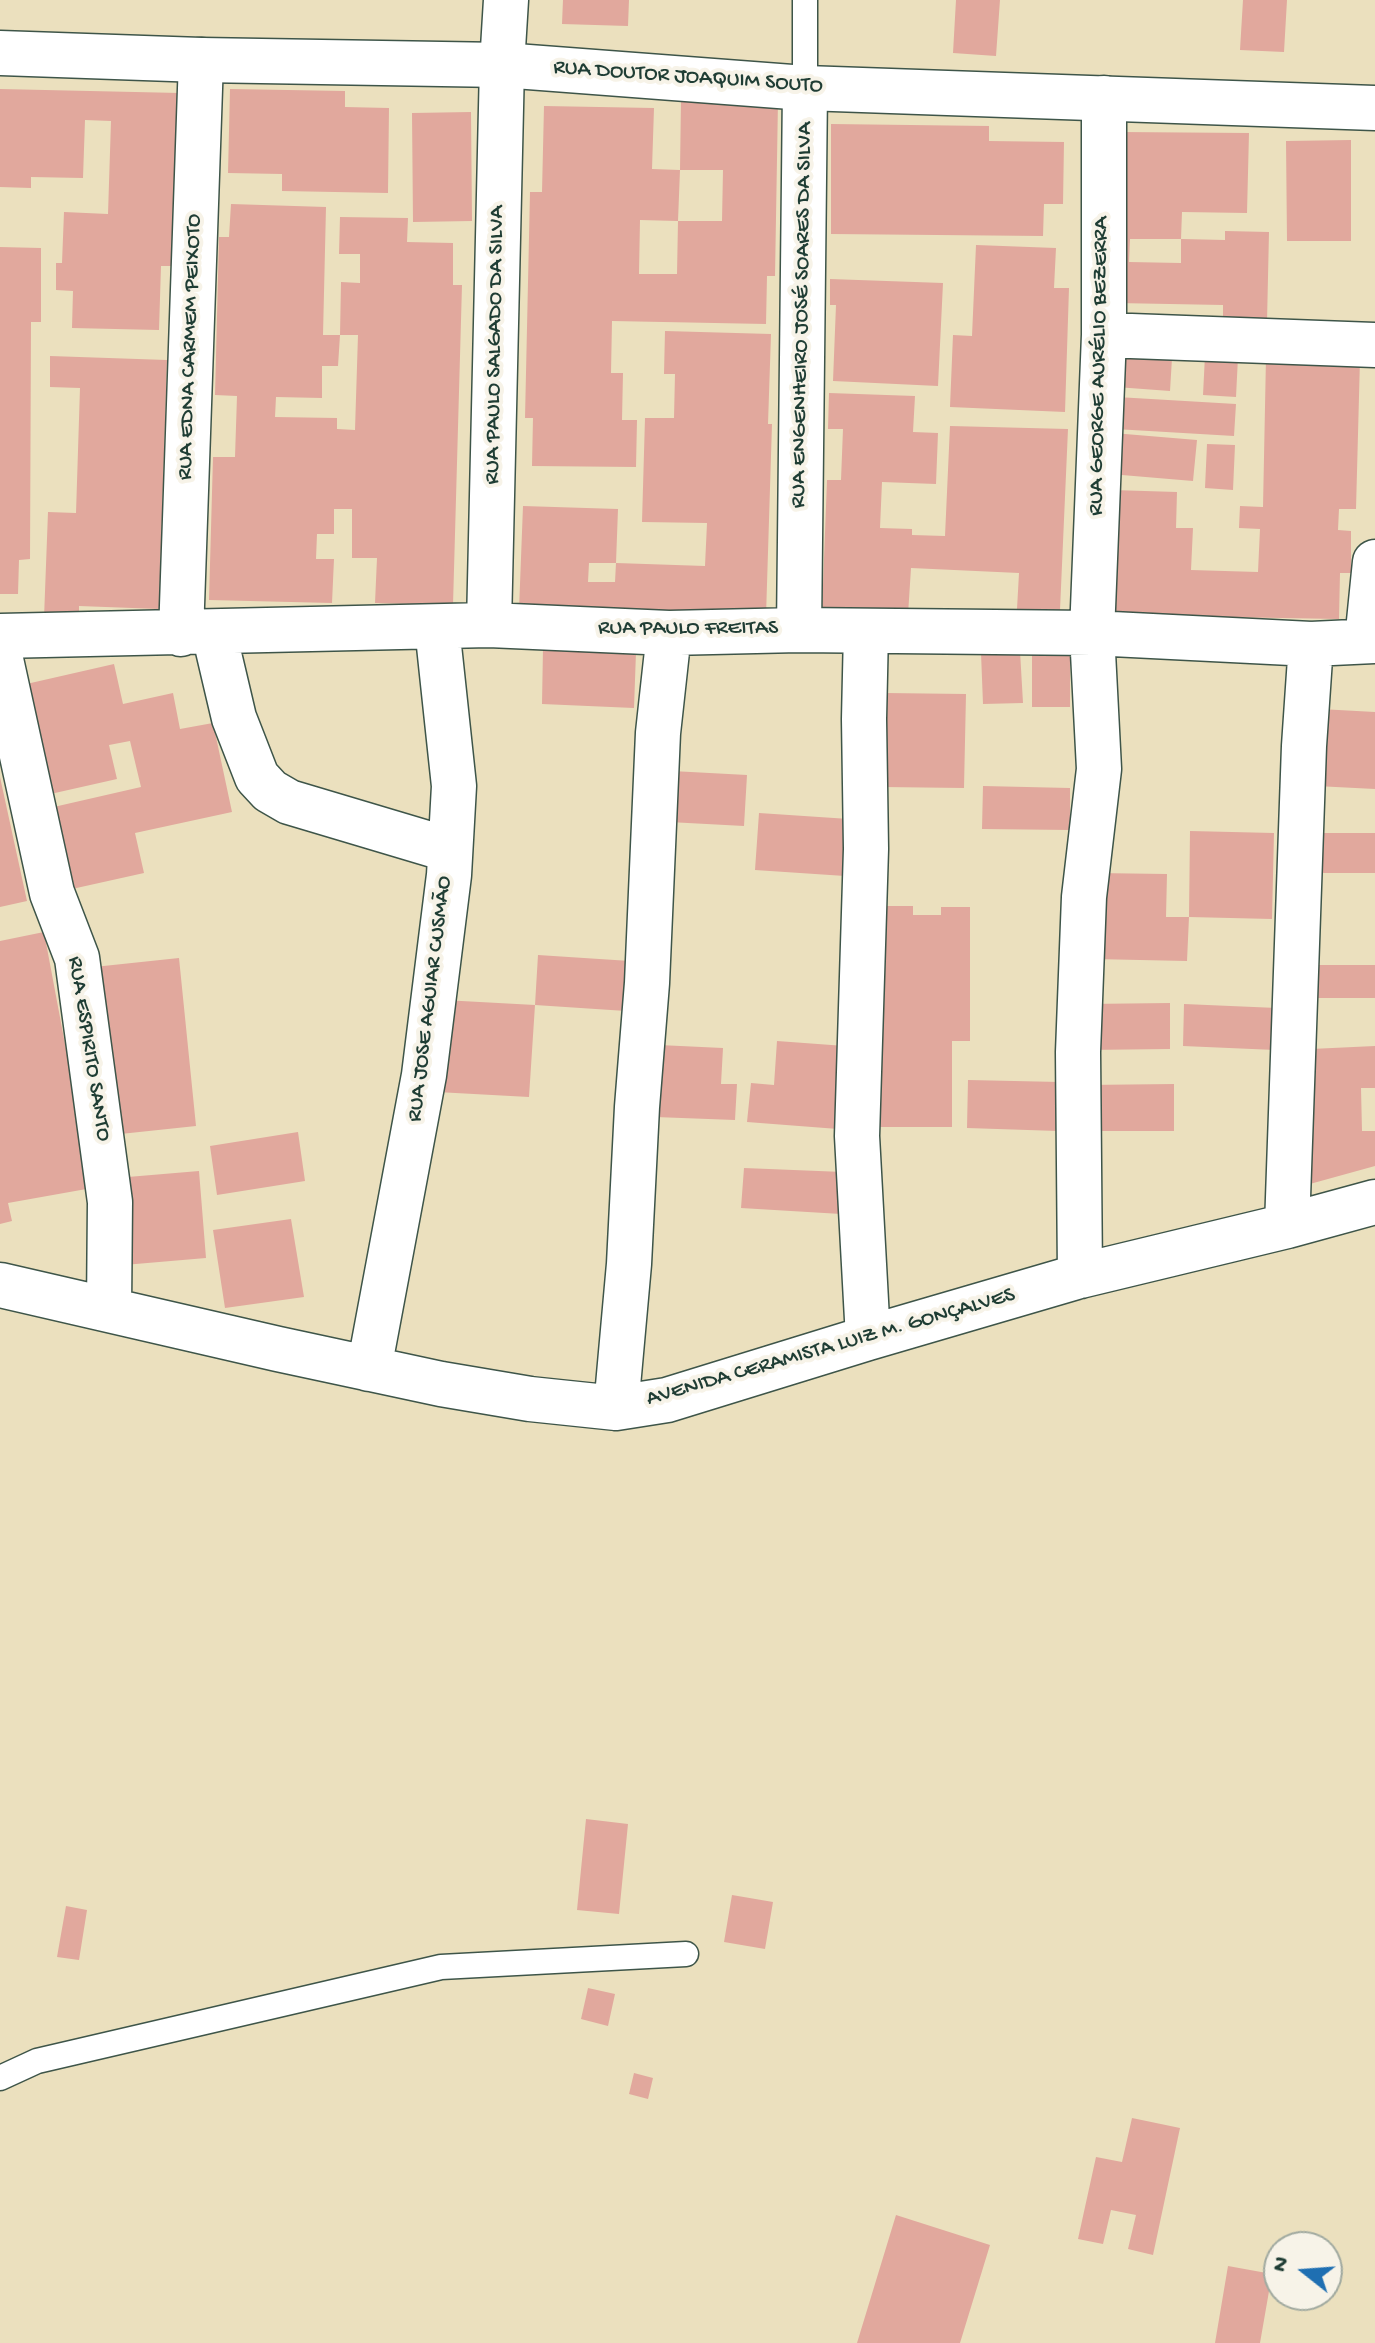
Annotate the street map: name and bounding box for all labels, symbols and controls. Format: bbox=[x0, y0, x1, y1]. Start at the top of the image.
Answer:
street label: RUA DOUTOR JOAQUIM SOUTO bbox=[552, 55, 824, 101]
street label: RUA ENGENHEIRO JOSÉ SOARES DA SILVA bbox=[786, 122, 820, 508]
street label: RUA PAULO SALGADO DA SILVA bbox=[480, 205, 512, 485]
street label: RUA EDNA CARMEM PEIXOTO bbox=[173, 213, 209, 481]
street label: RUA GEORGE AURÉLIO BEZERRA bbox=[1084, 216, 1116, 516]
street label: RUA PAULO FREITAS bbox=[598, 617, 778, 643]
street label: RUA JOSE AGUIAR CUSMÃO bbox=[403, 875, 459, 1123]
street label: RUA ESPIRITO SANTO bbox=[60, 955, 116, 1143]
street label: AVENIDA CERAMISTA LUIZ M. GONÇALVES bbox=[644, 1283, 1018, 1413]
north arrow bbox=[1263, 2231, 1343, 2311]
text: N bbox=[1267, 2254, 1296, 2275]

